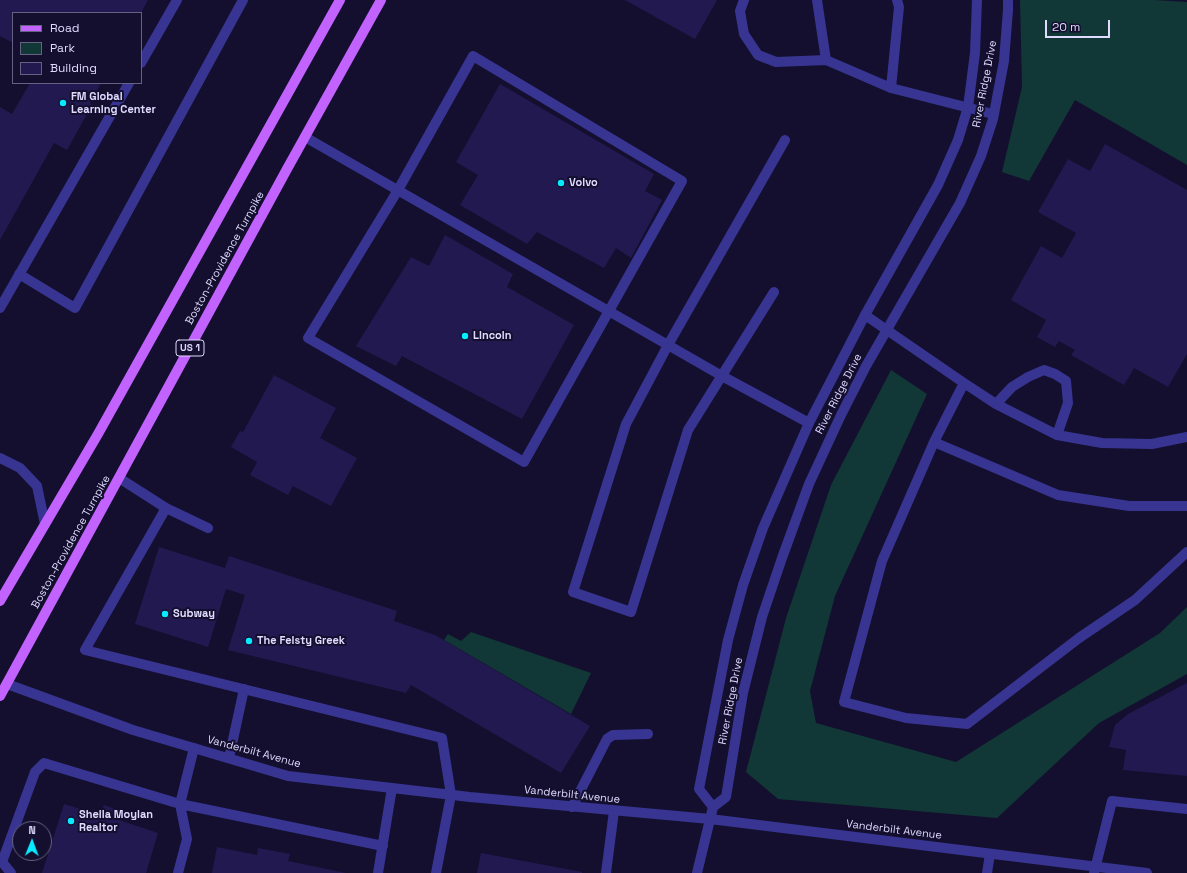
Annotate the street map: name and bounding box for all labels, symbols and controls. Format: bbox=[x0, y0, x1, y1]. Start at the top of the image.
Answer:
legend bbox=[12, 12, 142, 84]
scale bar bbox=[1047, 12, 1112, 38]
text: 20 m bbox=[1052, 19, 1080, 35]
text: Road bbox=[50, 20, 79, 36]
street label: River Ridge Drive bbox=[970, 39, 1000, 129]
text: Park bbox=[50, 40, 75, 56]
text: Building bbox=[50, 60, 97, 76]
place label: FM Global Learning Center bbox=[71, 90, 156, 116]
marker: FM Global Learning Center bbox=[58, 98, 68, 108]
place label: Volvo bbox=[569, 176, 598, 190]
marker: Volvo bbox=[556, 178, 566, 188]
street label: Boston-Providence Turnpike bbox=[183, 189, 267, 327]
place label: Lincoln bbox=[473, 329, 512, 343]
marker: Lincoln bbox=[460, 331, 470, 341]
road number: US 1 bbox=[176, 340, 204, 356]
street label: River Ridge Drive bbox=[813, 352, 865, 436]
street label: Boston-Providence Turnpike bbox=[29, 473, 113, 611]
place label: Subway bbox=[173, 607, 215, 621]
marker: Subway bbox=[160, 609, 170, 619]
place label: The Feisty Greek bbox=[257, 634, 345, 648]
marker: The Feisty Greek bbox=[244, 636, 254, 646]
street label: River Ridge Drive bbox=[716, 656, 746, 746]
street label: Vanderbilt Avenue bbox=[206, 733, 302, 771]
street label: Vanderbilt Avenue bbox=[523, 783, 621, 807]
place label: Sheila Moylan Realtor bbox=[79, 808, 153, 834]
marker: Sheila Moylan Realtor bbox=[66, 816, 76, 826]
street label: Vanderbilt Avenue bbox=[845, 818, 943, 842]
north arrow bbox=[12, 821, 52, 861]
text: N bbox=[28, 823, 36, 837]

